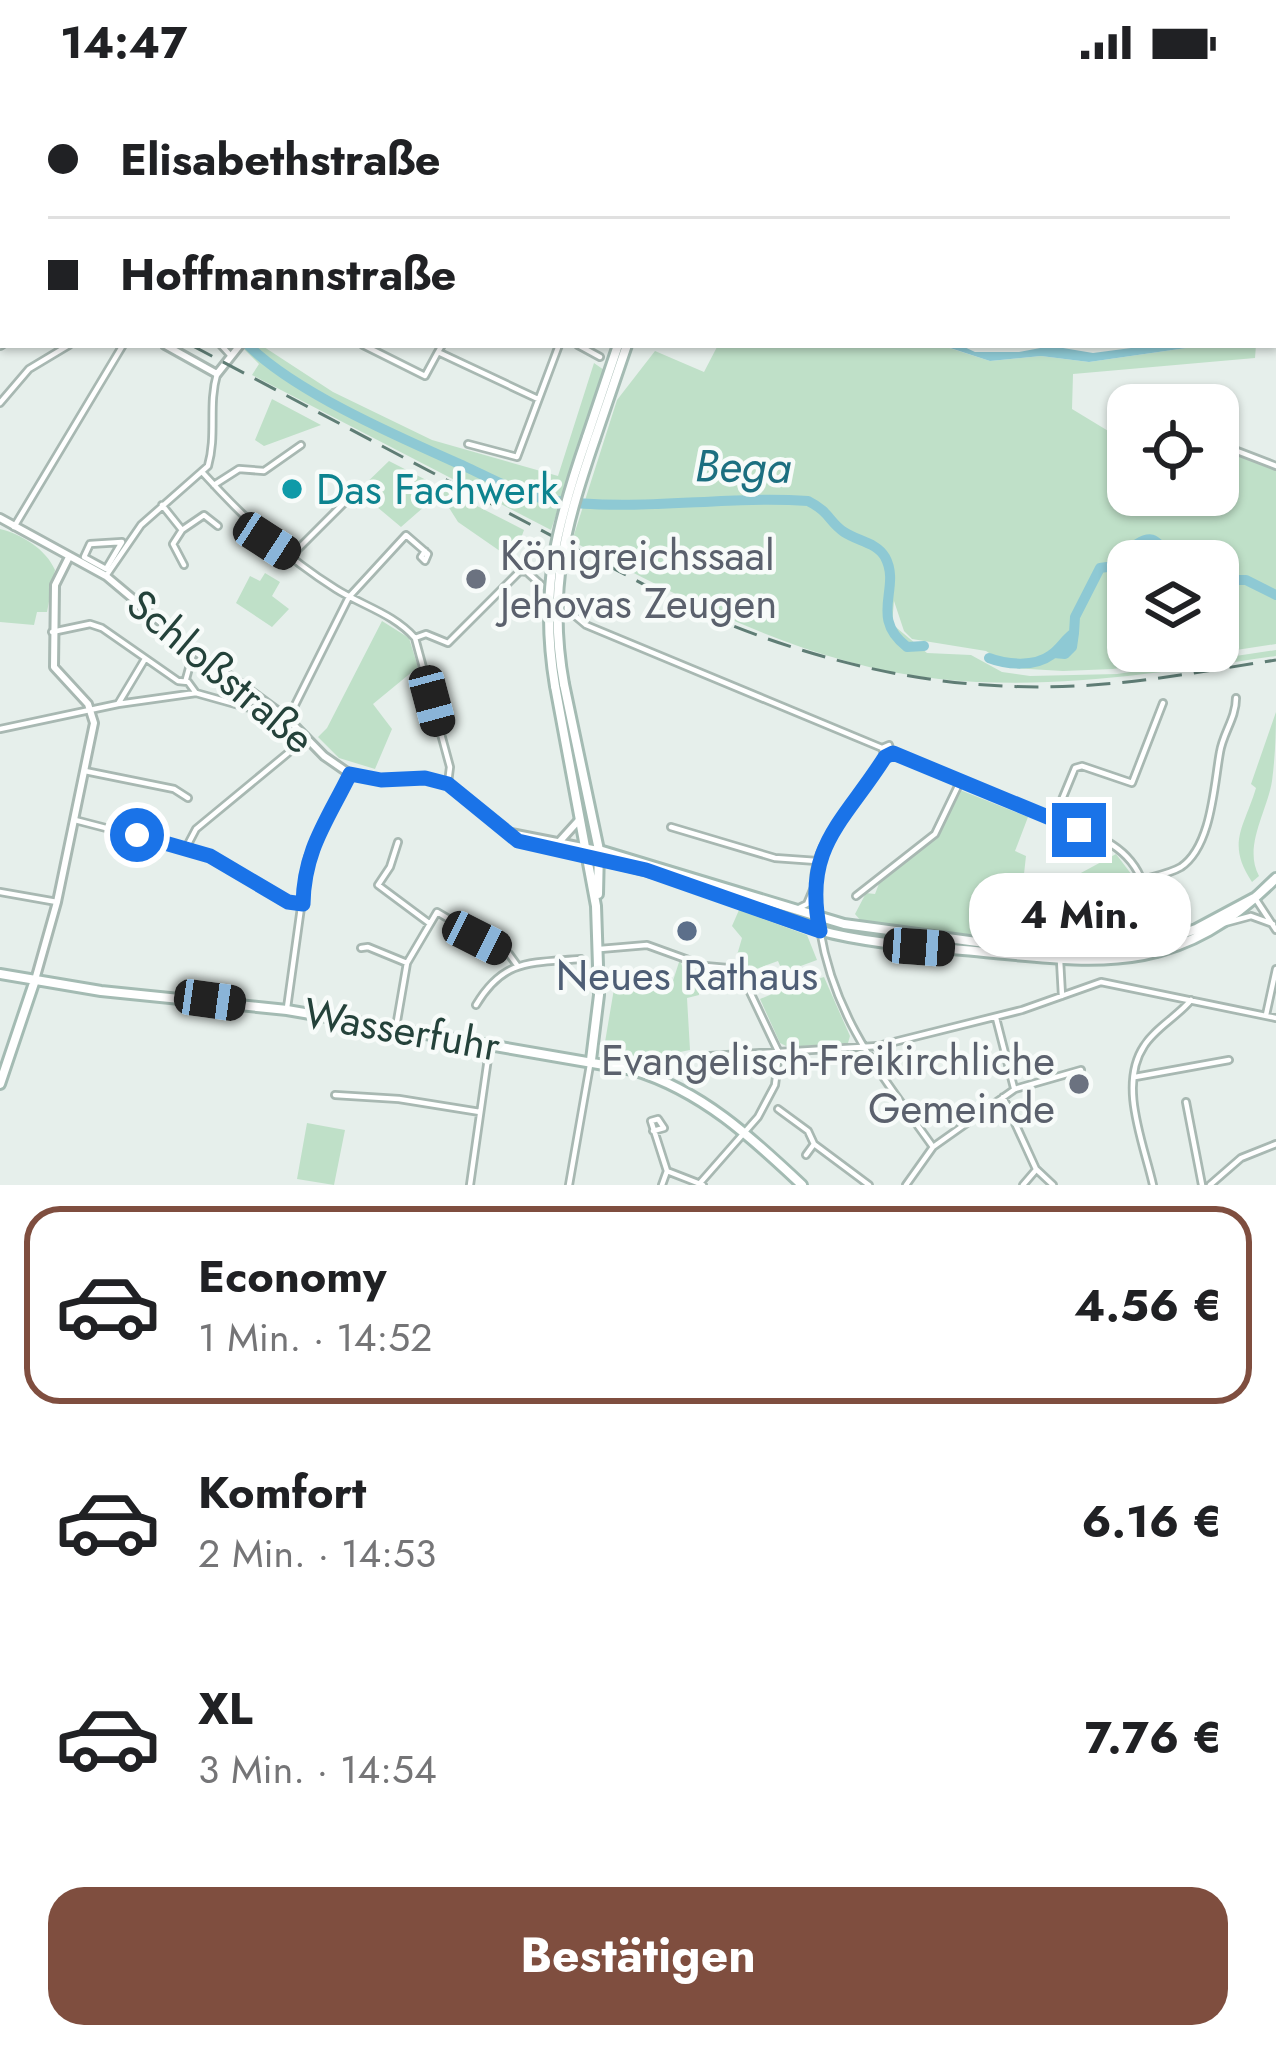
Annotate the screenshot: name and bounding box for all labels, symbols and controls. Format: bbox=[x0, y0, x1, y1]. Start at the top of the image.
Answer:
text: 14:47 bbox=[60, 10, 187, 75]
text: Elisabethstraße bbox=[120, 127, 440, 192]
text: Hoffmannstraße bbox=[120, 242, 456, 307]
map controls bbox=[1107, 384, 1239, 672]
button: locate bbox=[1107, 384, 1239, 516]
water label: Bega bbox=[694, 433, 792, 500]
place label: Das Fachwerk bbox=[316, 459, 559, 520]
marker: Das Fachwerk bbox=[279, 476, 305, 502]
car bbox=[227, 506, 307, 576]
place label: Königreichssaal Jehovas Zeugen bbox=[495, 525, 777, 634]
button: layers bbox=[1107, 540, 1239, 672]
marker: Königreichssaal Jehovas Zeugen bbox=[463, 566, 489, 592]
street label: Schloßstraße bbox=[114, 575, 328, 768]
car bbox=[405, 662, 459, 740]
route end bbox=[1052, 803, 1106, 857]
route start bbox=[110, 808, 164, 862]
callout: 4 Min. bbox=[968, 872, 1190, 956]
text: 4 Min. bbox=[1020, 886, 1140, 943]
car bbox=[437, 906, 517, 970]
marker: Neues Rathaus bbox=[674, 918, 700, 944]
car bbox=[882, 927, 956, 967]
place label: Neues Rathaus bbox=[556, 945, 818, 1006]
car bbox=[172, 977, 248, 1023]
street label: Wasserfuhr bbox=[299, 982, 505, 1077]
place label: Evangelisch-Freikirchliche Gemeinde bbox=[601, 1030, 1055, 1139]
marker: Evangelisch-Freikirchliche Gemeinde bbox=[1066, 1071, 1092, 1097]
text: Economy bbox=[198, 1244, 386, 1309]
icon: car bbox=[54, 1251, 162, 1359]
text: 4.56 € bbox=[1074, 1273, 1222, 1338]
text: 1 Min. · 14:52 bbox=[198, 1309, 432, 1366]
text: Komfort bbox=[198, 1460, 366, 1525]
icon: car bbox=[54, 1467, 162, 1575]
text: 6.16 € bbox=[1081, 1489, 1222, 1554]
text: 2 Min. · 14:53 bbox=[198, 1525, 436, 1582]
text: XL bbox=[198, 1676, 253, 1741]
icon: car bbox=[54, 1683, 162, 1791]
text: 7.76 € bbox=[1085, 1705, 1222, 1770]
text: 3 Min. · 14:54 bbox=[198, 1741, 437, 1798]
button: Bestätigen bbox=[48, 1887, 1228, 2025]

